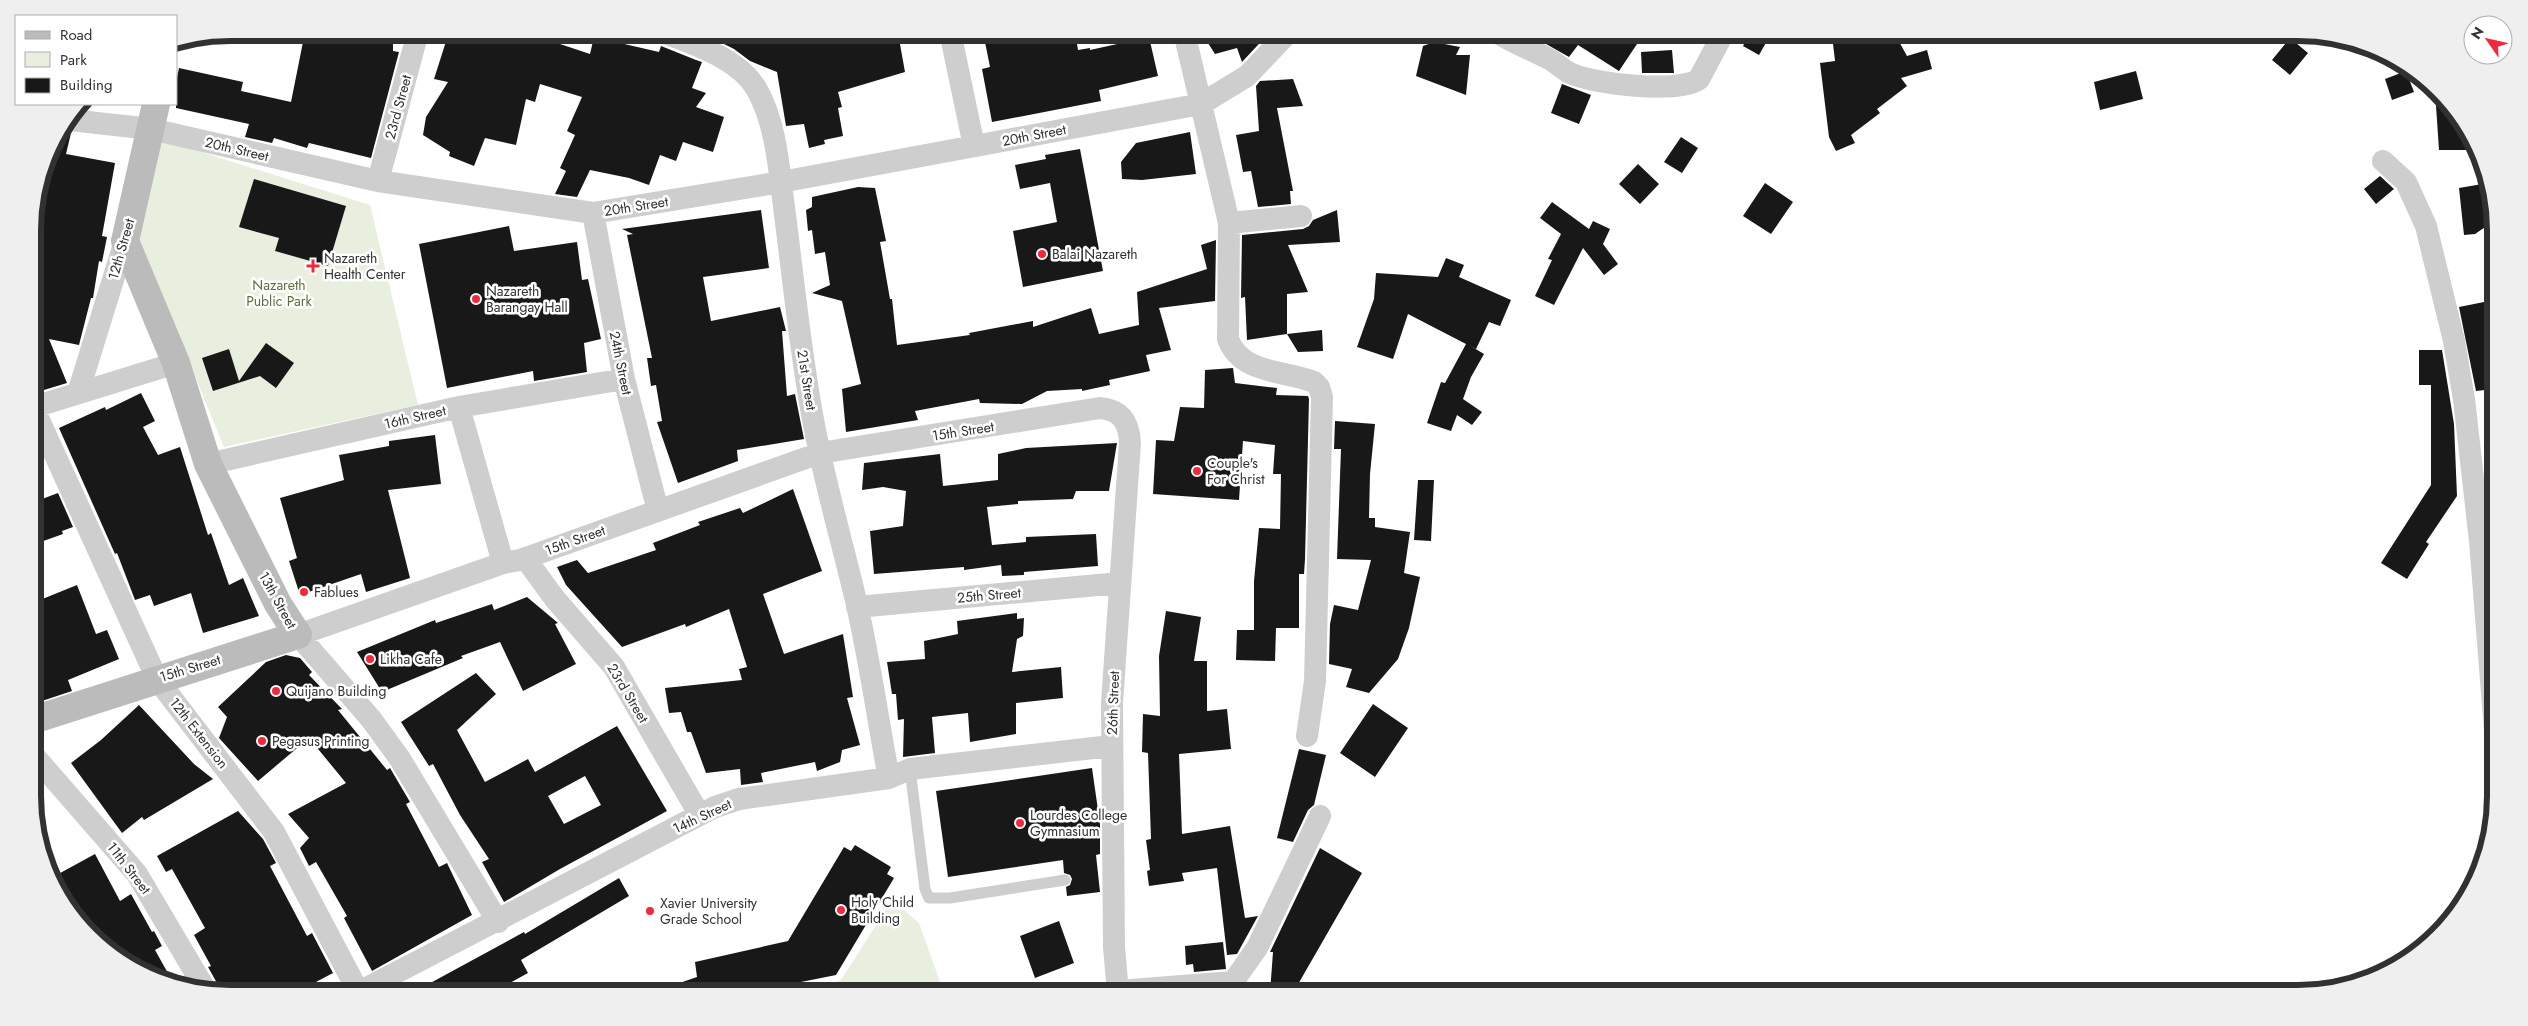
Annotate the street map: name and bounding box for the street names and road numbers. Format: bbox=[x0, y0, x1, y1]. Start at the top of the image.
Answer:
street label: 23rd Street bbox=[380, 72, 416, 141]
street label: 20th Street bbox=[1000, 119, 1068, 151]
street label: 20th Street bbox=[203, 132, 271, 166]
street label: 20th Street bbox=[602, 191, 670, 221]
street label: 12th Street bbox=[103, 216, 139, 282]
street label: 24th Street bbox=[605, 329, 638, 397]
street label: 21st Street bbox=[792, 348, 822, 412]
street label: 16th Street bbox=[382, 400, 448, 434]
street label: 15th Street bbox=[931, 416, 996, 446]
street label: 15th Street bbox=[542, 520, 608, 560]
street label: 13th Street bbox=[254, 568, 302, 633]
street label: 25th Street bbox=[956, 582, 1022, 608]
street label: 15th Street bbox=[157, 649, 223, 687]
street label: 23rd Street bbox=[602, 660, 654, 727]
street label: 26th Street bbox=[1102, 670, 1124, 736]
street label: 12th Extension bbox=[165, 693, 233, 773]
street label: 14th Street bbox=[669, 793, 735, 838]
street label: 11th Street bbox=[102, 838, 156, 899]

